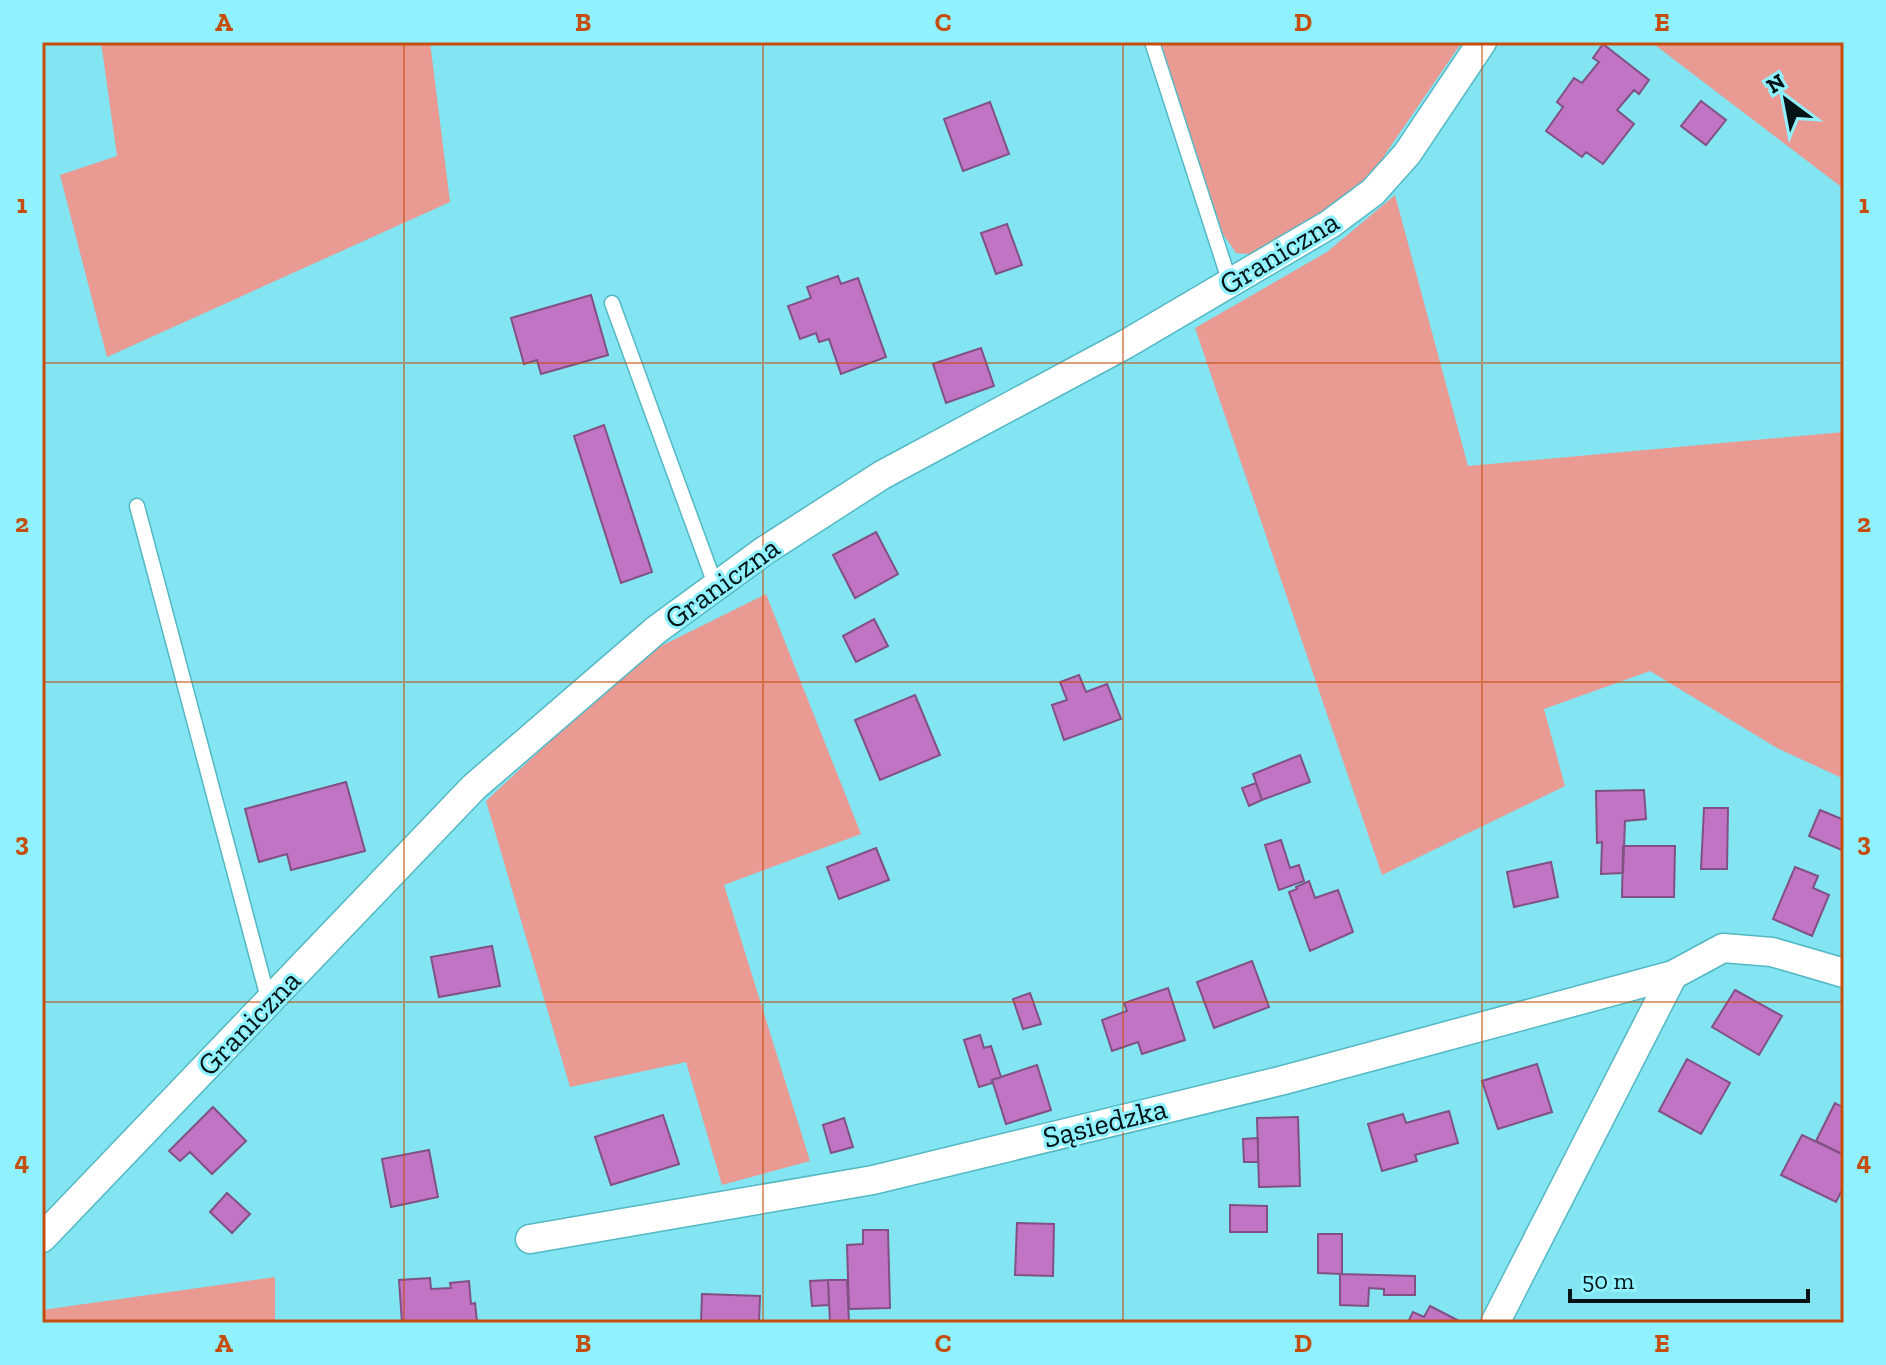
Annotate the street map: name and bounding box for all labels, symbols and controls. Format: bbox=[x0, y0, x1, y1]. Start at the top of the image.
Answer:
text: A bbox=[215, 6, 233, 38]
text: B bbox=[575, 6, 591, 38]
text: C bbox=[935, 6, 951, 38]
text: D bbox=[1294, 6, 1312, 38]
text: E bbox=[1654, 6, 1670, 38]
north arrow bbox=[1746, 60, 1826, 140]
text: N bbox=[1761, 67, 1790, 99]
text: 1 bbox=[17, 188, 28, 220]
text: 1 bbox=[1859, 188, 1870, 220]
street label: Graniczna bbox=[1213, 203, 1345, 303]
text: 2 bbox=[15, 507, 29, 539]
text: 2 bbox=[1857, 507, 1871, 539]
street label: Graniczna bbox=[658, 529, 786, 637]
text: 3 bbox=[15, 826, 29, 858]
text: 3 bbox=[1857, 826, 1871, 858]
street label: Graniczna bbox=[190, 963, 308, 1083]
street label: Sąsiedzka bbox=[1039, 1090, 1171, 1156]
text: 4 bbox=[15, 1145, 30, 1177]
text: 4 bbox=[1857, 1145, 1872, 1177]
scale bar bbox=[1570, 1253, 1808, 1303]
text: 50 m bbox=[1582, 1266, 1635, 1295]
text: A bbox=[215, 1327, 233, 1359]
text: B bbox=[575, 1327, 591, 1359]
text: C bbox=[935, 1327, 951, 1359]
text: D bbox=[1294, 1327, 1312, 1359]
text: E bbox=[1654, 1327, 1670, 1359]

